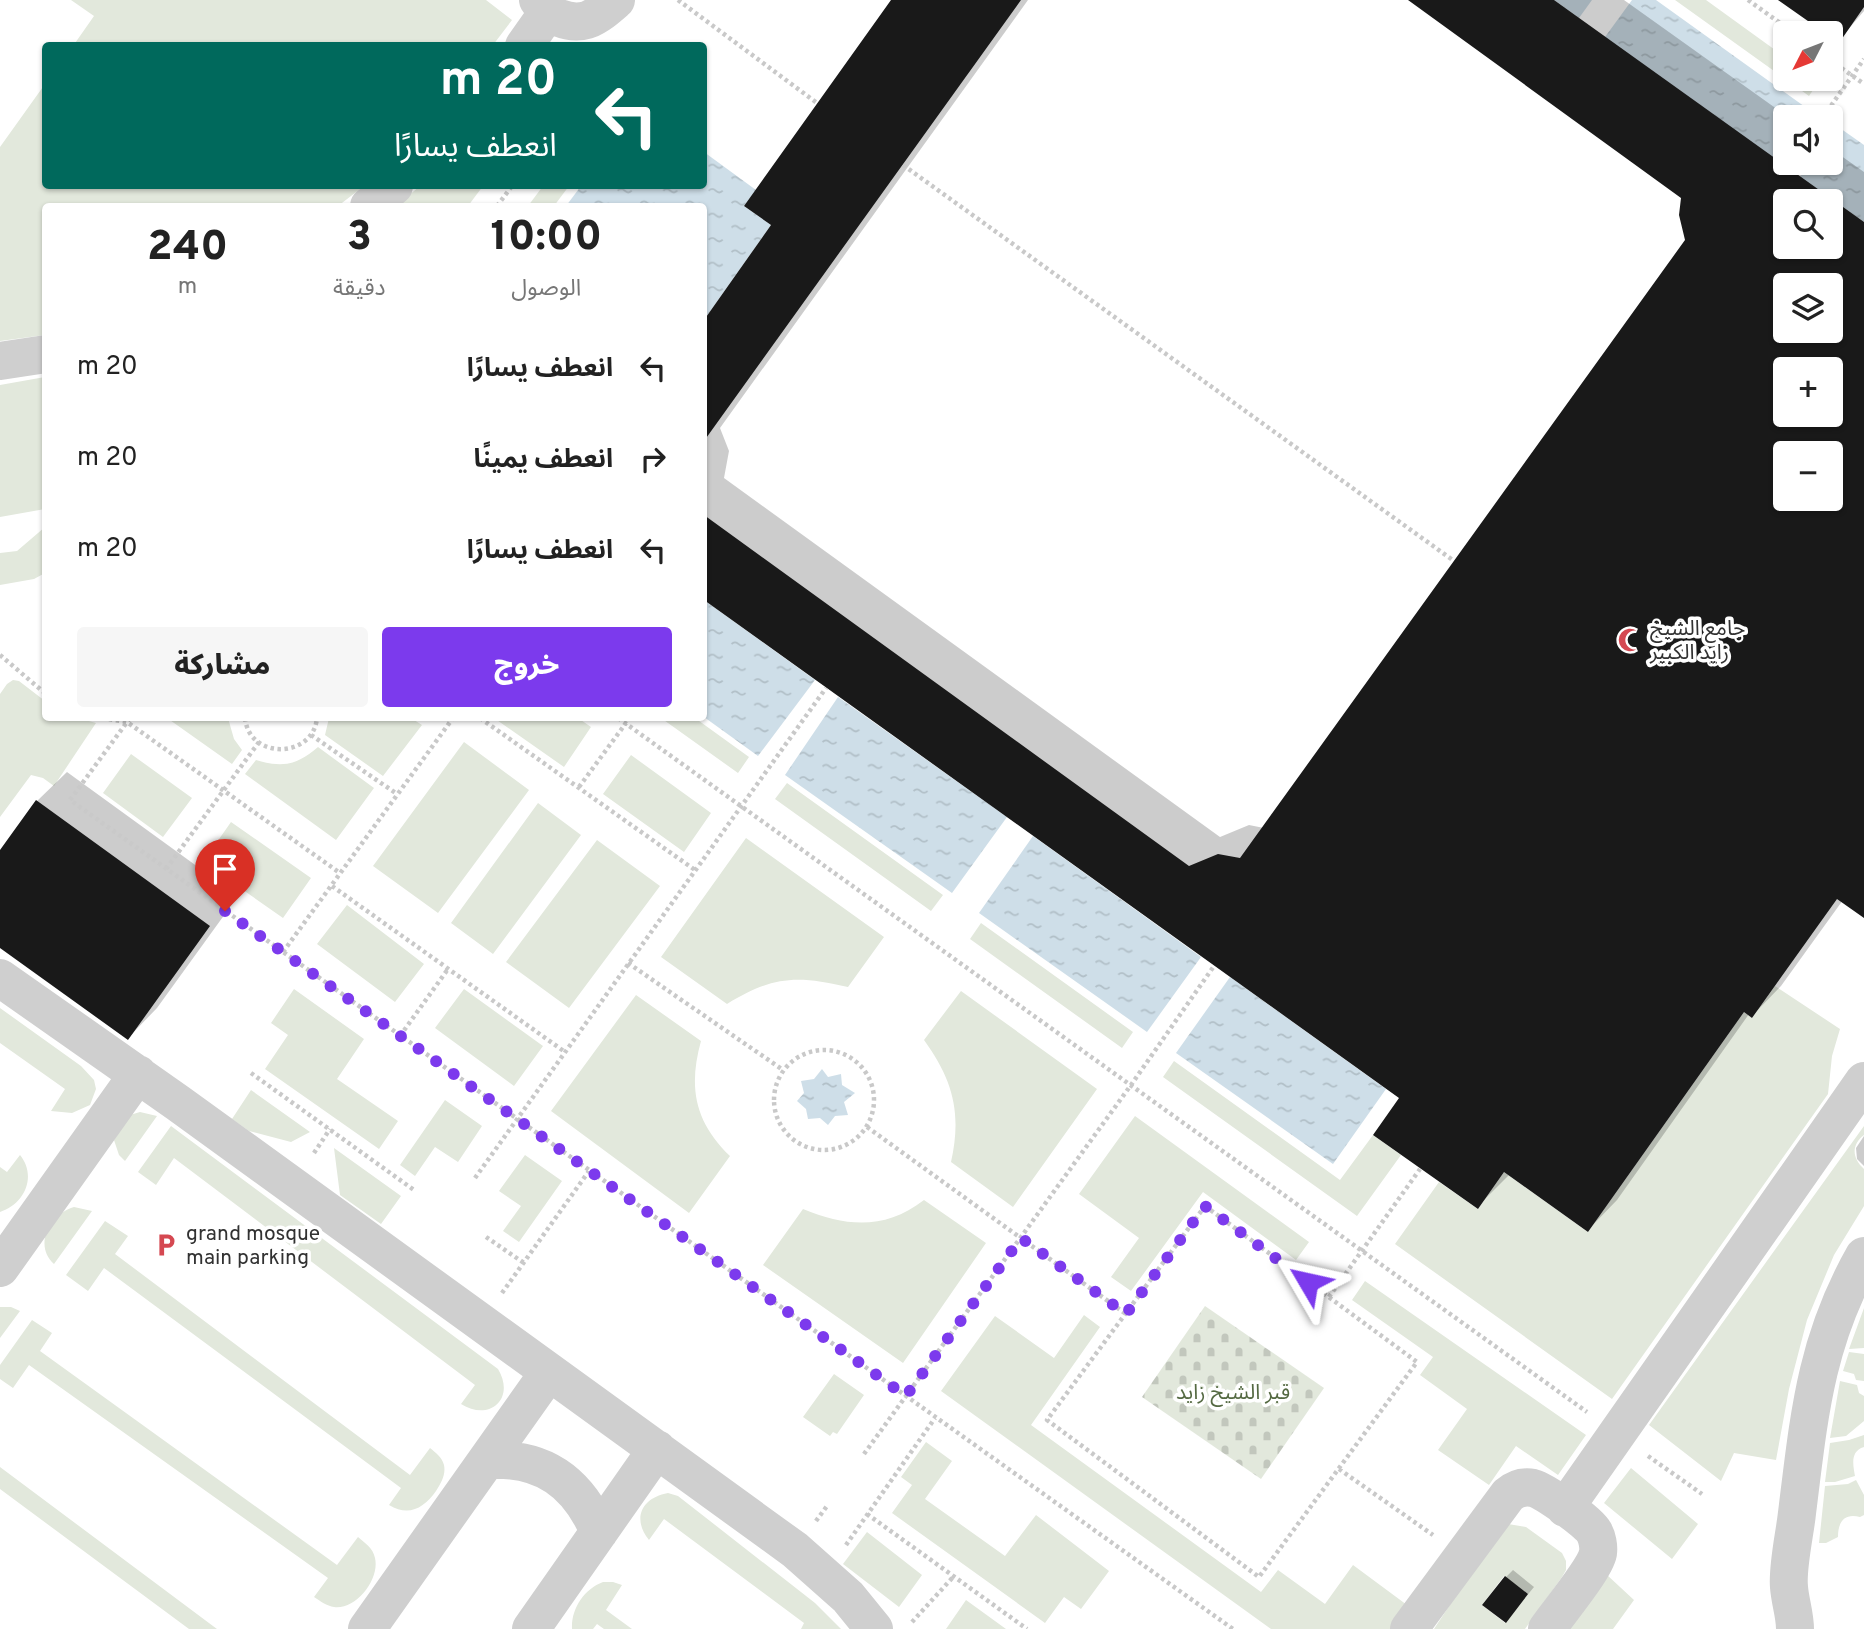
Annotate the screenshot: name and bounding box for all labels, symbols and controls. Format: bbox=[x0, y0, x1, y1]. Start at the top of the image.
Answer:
north arrow bbox=[1773, 21, 1843, 91]
map controls bbox=[1773, 21, 1843, 511]
text: 20 m bbox=[440, 51, 557, 113]
icon: left bbox=[581, 70, 672, 161]
button: sound bbox=[1773, 105, 1843, 175]
text: انعطف يسارًا bbox=[394, 128, 557, 168]
button: search bbox=[1773, 189, 1843, 259]
text: 3 bbox=[347, 212, 372, 265]
text: 10:00 bbox=[490, 212, 602, 265]
text: 240 bbox=[147, 222, 228, 275]
text: m bbox=[178, 273, 197, 302]
button: layers bbox=[1773, 273, 1843, 343]
text: دقيقة bbox=[333, 275, 385, 304]
text: الوصول bbox=[511, 275, 581, 304]
icon: left bbox=[634, 349, 672, 387]
text: 20 m bbox=[77, 351, 138, 384]
text: انعطف يسارًا bbox=[467, 353, 613, 386]
button: + bbox=[1773, 357, 1843, 427]
icon: right bbox=[634, 440, 672, 478]
button: − bbox=[1773, 441, 1843, 511]
text: 20 m bbox=[77, 442, 138, 475]
text: انعطف يمينًا bbox=[474, 444, 613, 477]
icon: left bbox=[634, 531, 672, 569]
text: 20 m bbox=[77, 533, 138, 566]
text: انعطف يسارًا bbox=[467, 535, 613, 568]
place label: جامع الشيخ زايد الكبير bbox=[1649, 616, 1745, 667]
mosque icon: جامع الشيخ زايد الكبير bbox=[1616, 626, 1644, 654]
button: مشاركة bbox=[77, 627, 368, 707]
button: خروج bbox=[382, 627, 672, 707]
pin bbox=[195, 839, 255, 911]
icon: arrive bbox=[206, 850, 244, 888]
place label: grand mosque main parking bbox=[186, 1221, 320, 1272]
parking icon: grand mosque main parking bbox=[152, 1231, 180, 1259]
position arrow bbox=[1271, 1245, 1345, 1319]
park label: قبر الشيخ زايد bbox=[1176, 1380, 1290, 1407]

